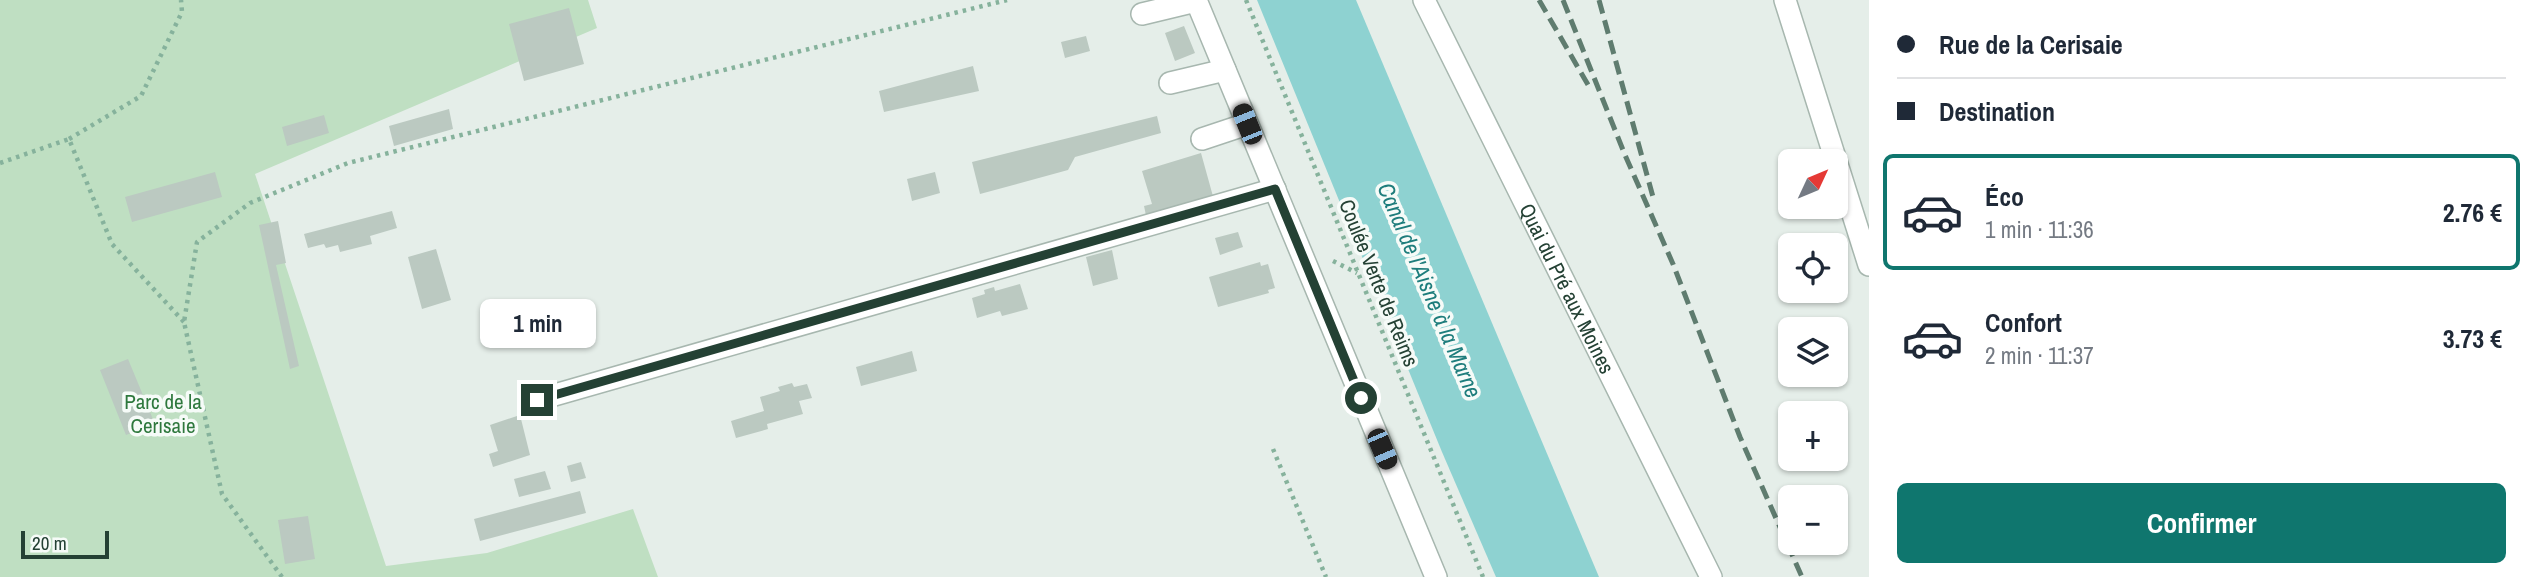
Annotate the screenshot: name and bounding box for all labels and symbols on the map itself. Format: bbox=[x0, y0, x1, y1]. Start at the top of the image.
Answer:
car bbox=[1230, 101, 1265, 147]
north arrow bbox=[1778, 149, 1848, 219]
water label: Canal de l'Aisne à la Marne bbox=[1371, 178, 1489, 402]
street label: Coulée Verte de Reims bbox=[1332, 195, 1426, 371]
street label: Quai du Pré aux Moines bbox=[1513, 198, 1622, 378]
callout: 1 min bbox=[479, 298, 595, 348]
route start bbox=[1345, 382, 1377, 414]
route end bbox=[521, 384, 553, 416]
park label: Parc de la Cerisaie bbox=[124, 387, 202, 440]
car bbox=[1365, 426, 1400, 472]
scale bar bbox=[21, 528, 108, 560]

